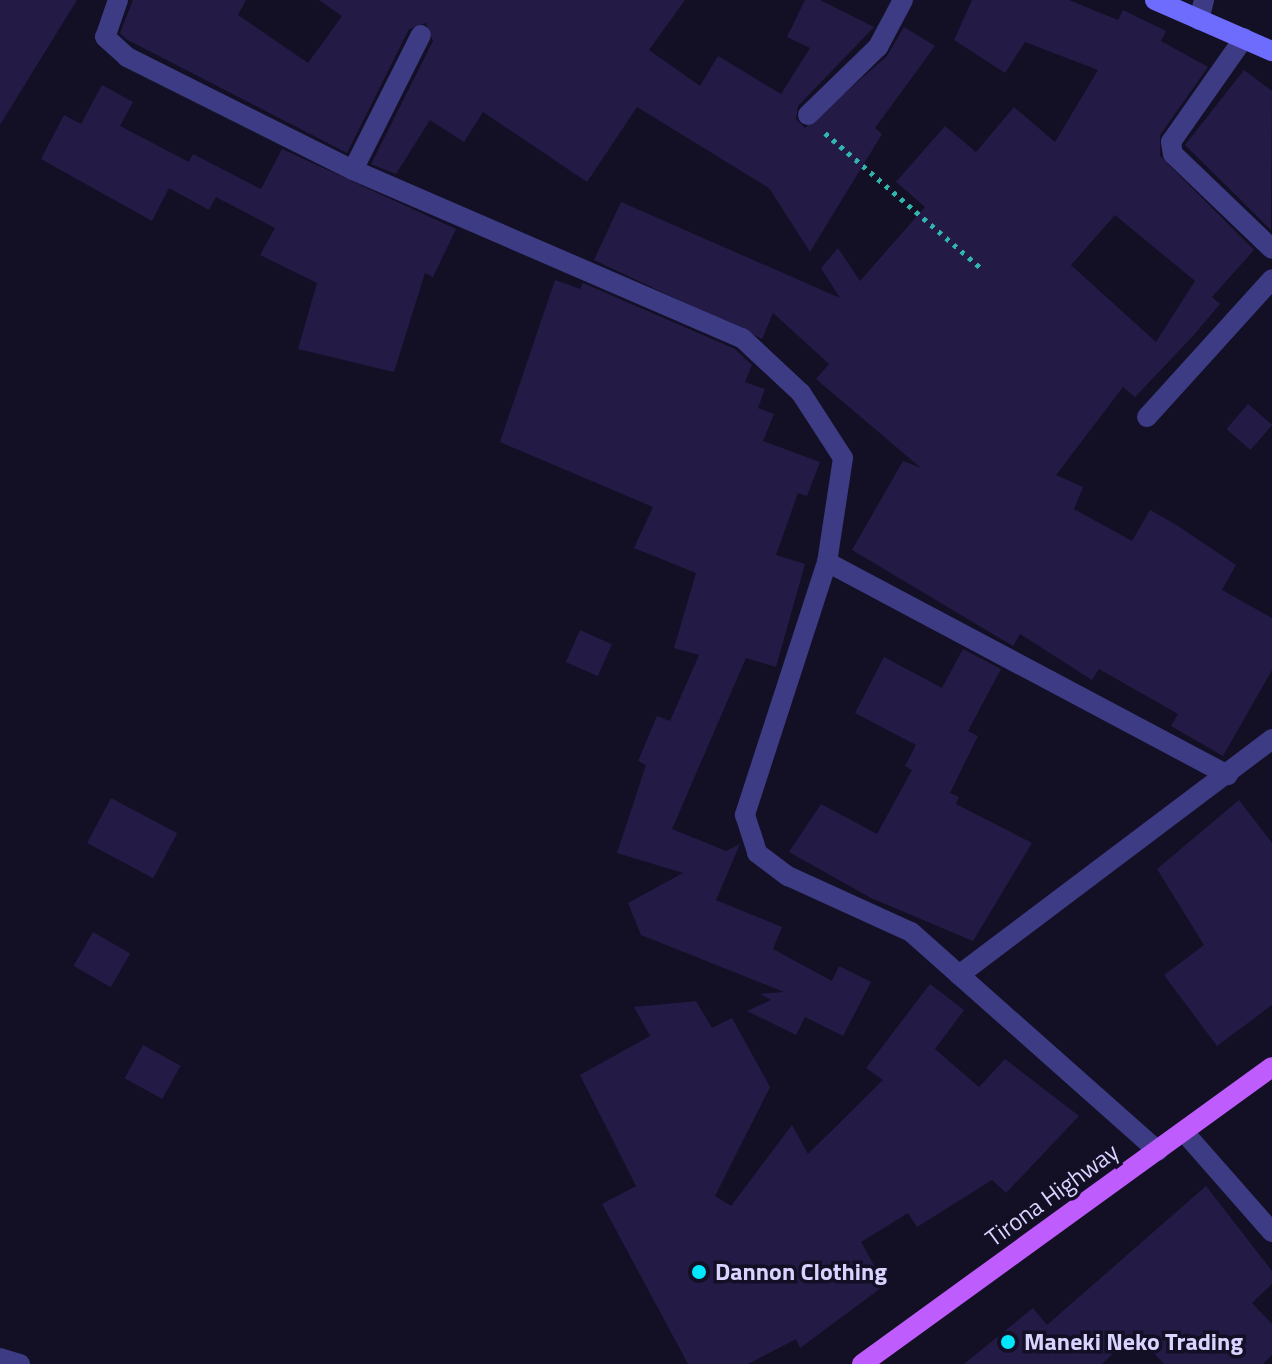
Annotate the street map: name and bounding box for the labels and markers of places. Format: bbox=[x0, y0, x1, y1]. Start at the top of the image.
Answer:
place label: Dannon Clothing bbox=[715, 1258, 887, 1286]
marker: Dannon Clothing bbox=[690, 1263, 708, 1281]
place label: Maneki Neko Trading bbox=[1024, 1328, 1243, 1356]
marker: Maneki Neko Trading bbox=[999, 1333, 1017, 1351]

